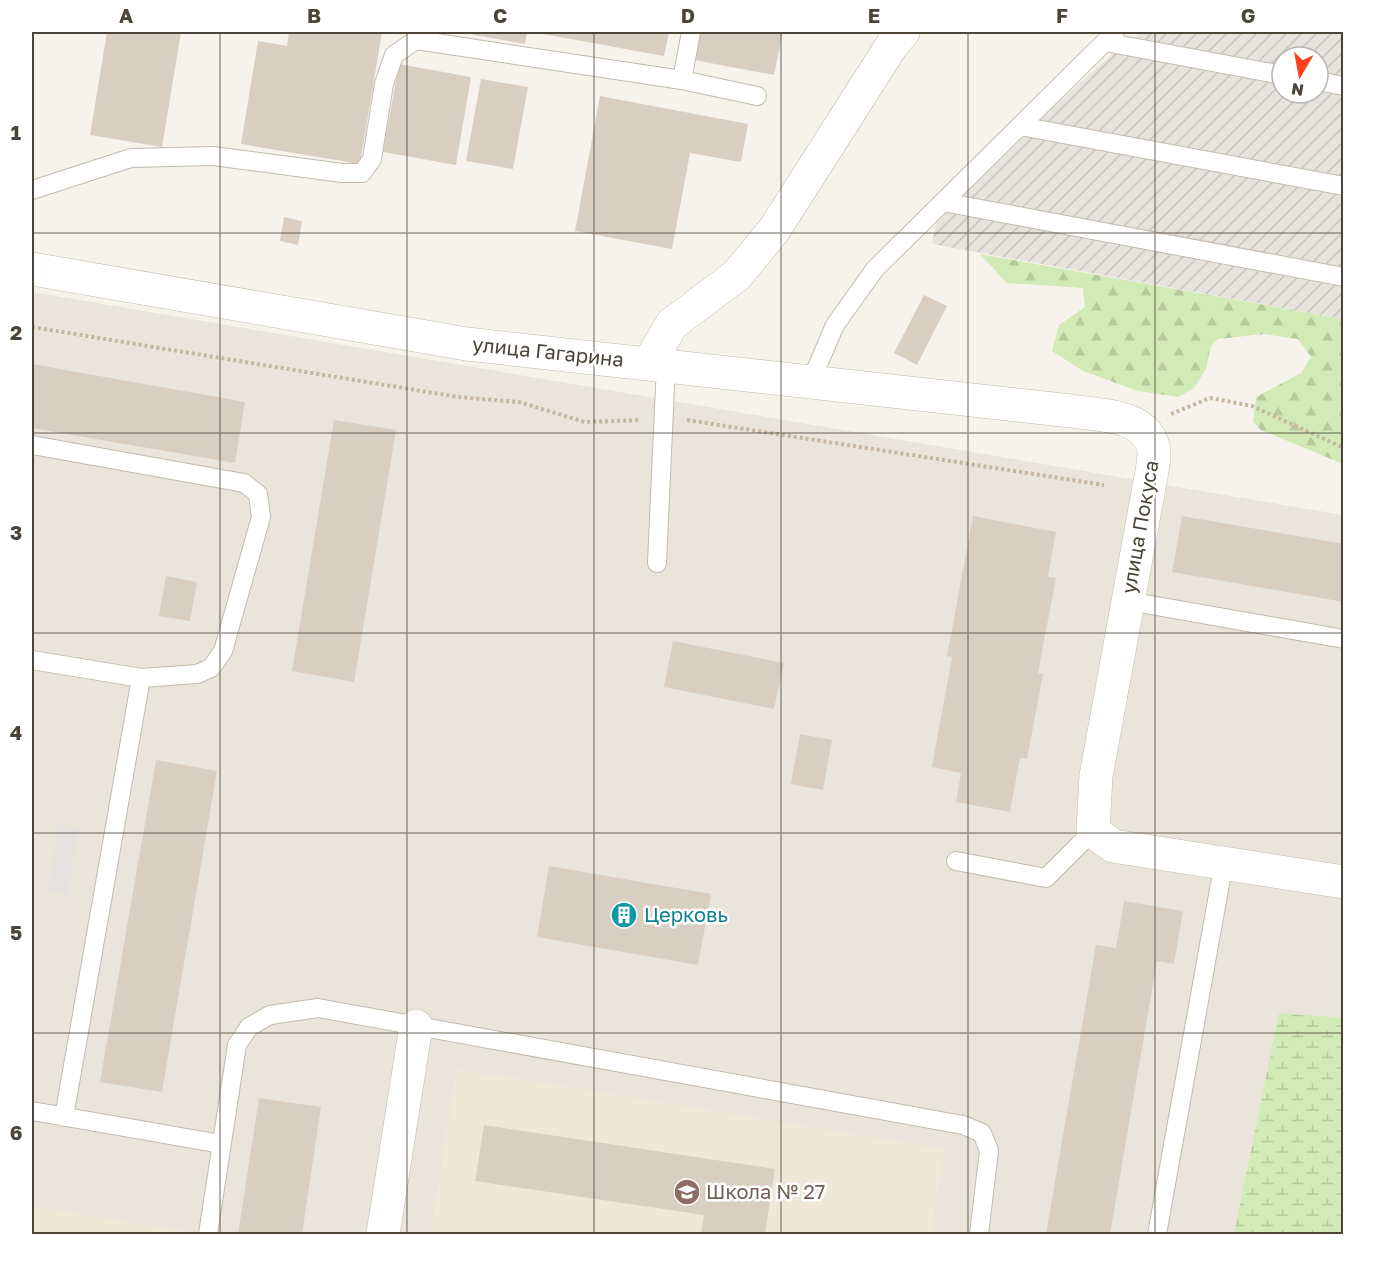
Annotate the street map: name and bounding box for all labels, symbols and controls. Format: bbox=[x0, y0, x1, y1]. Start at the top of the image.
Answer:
text: A bbox=[119, 3, 133, 27]
text: B bbox=[307, 3, 321, 27]
text: C bbox=[493, 3, 507, 27]
text: D bbox=[681, 3, 695, 27]
text: E bbox=[868, 3, 880, 27]
text: F bbox=[1056, 3, 1068, 27]
text: G bbox=[1241, 3, 1255, 27]
north arrow bbox=[1270, 45, 1330, 105]
text: N bbox=[1290, 79, 1305, 101]
text: 1 bbox=[11, 120, 21, 144]
text: 2 bbox=[10, 320, 22, 344]
street label: улица Гагарина bbox=[471, 331, 625, 371]
street label: улица Покуса bbox=[1115, 458, 1163, 596]
text: 3 bbox=[10, 520, 22, 544]
text: 4 bbox=[10, 720, 22, 744]
building icon: Церковь bbox=[609, 900, 639, 930]
place label: Церковь bbox=[644, 902, 728, 926]
text: 5 bbox=[10, 920, 22, 944]
text: 6 bbox=[10, 1120, 22, 1144]
school or university icon: Школа № 27 bbox=[672, 1177, 702, 1207]
place label: Школа № 27 bbox=[706, 1179, 825, 1203]

